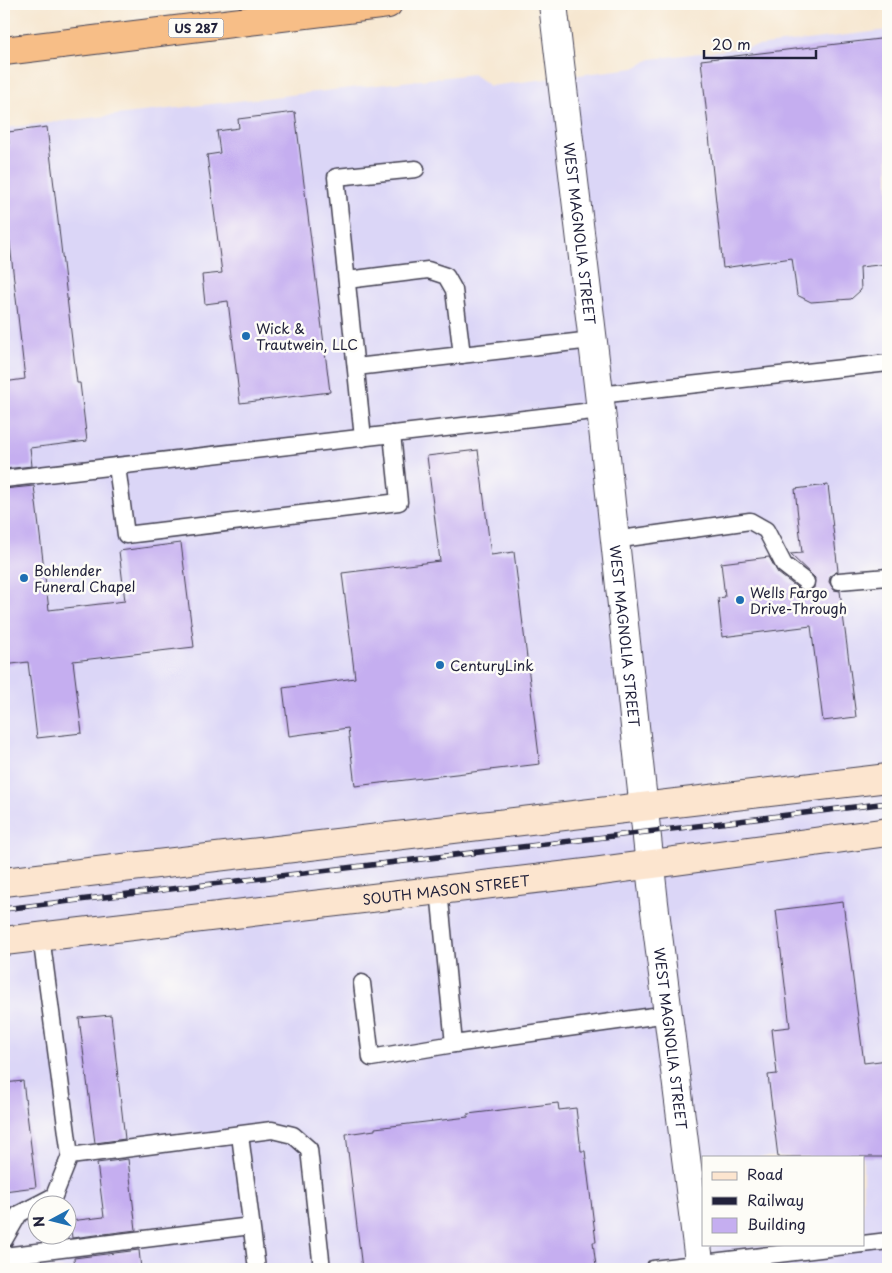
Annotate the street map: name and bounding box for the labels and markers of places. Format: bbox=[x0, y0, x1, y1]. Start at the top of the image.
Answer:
place label: Wick & Trautwein, LLC bbox=[256, 318, 358, 355]
marker: Wick & Trautwein, LLC bbox=[240, 330, 252, 342]
place label: Bohlender Funeral Chapel bbox=[34, 560, 135, 597]
marker: Bohlender Funeral Chapel bbox=[18, 572, 30, 584]
place label: Wells Fargo Drive-Through bbox=[750, 582, 847, 619]
marker: Wells Fargo Drive-Through bbox=[734, 594, 746, 606]
place label: CenturyLink bbox=[450, 655, 534, 676]
marker: CenturyLink bbox=[434, 659, 446, 671]

